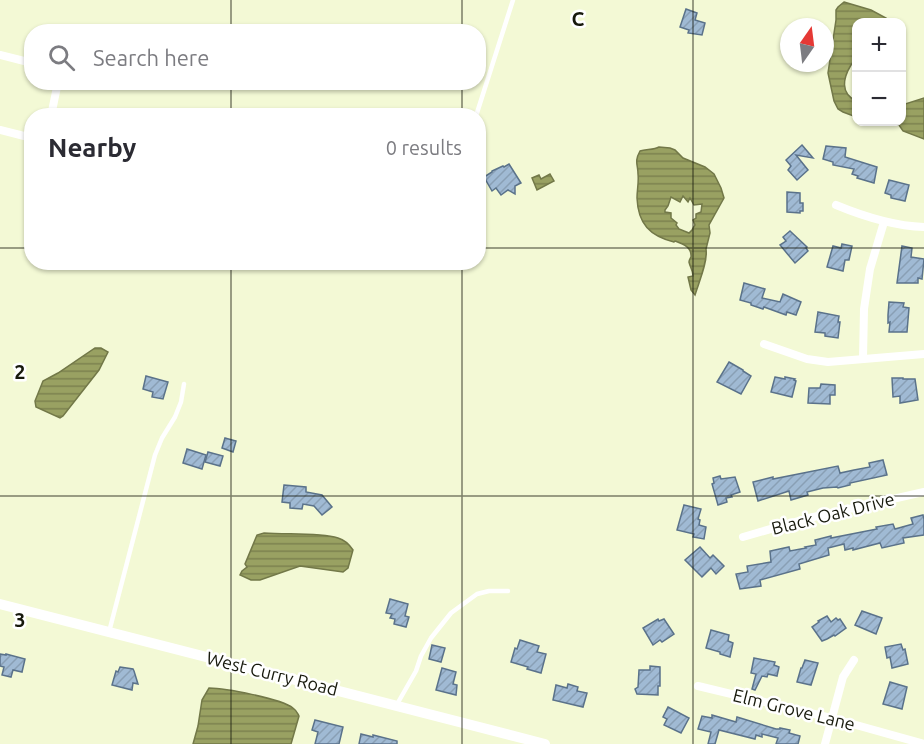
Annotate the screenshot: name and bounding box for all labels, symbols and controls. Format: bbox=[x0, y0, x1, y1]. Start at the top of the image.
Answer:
text: C bbox=[572, 7, 585, 30]
north arrow bbox=[780, 18, 834, 72]
map controls bbox=[852, 18, 906, 126]
button: + bbox=[852, 18, 906, 72]
search box bbox=[24, 24, 486, 90]
icon: search bbox=[45, 41, 78, 74]
text: Search here bbox=[93, 45, 209, 70]
button: − bbox=[852, 72, 906, 126]
text: Nearby bbox=[48, 133, 136, 162]
text: 0 results bbox=[386, 136, 462, 159]
text: 2 bbox=[14, 360, 26, 383]
street label: Black Oak Drive bbox=[769, 488, 896, 538]
text: 3 bbox=[14, 608, 26, 631]
street label: West Curry Road bbox=[204, 647, 340, 699]
street label: Elm Grove Lane bbox=[731, 684, 857, 734]

